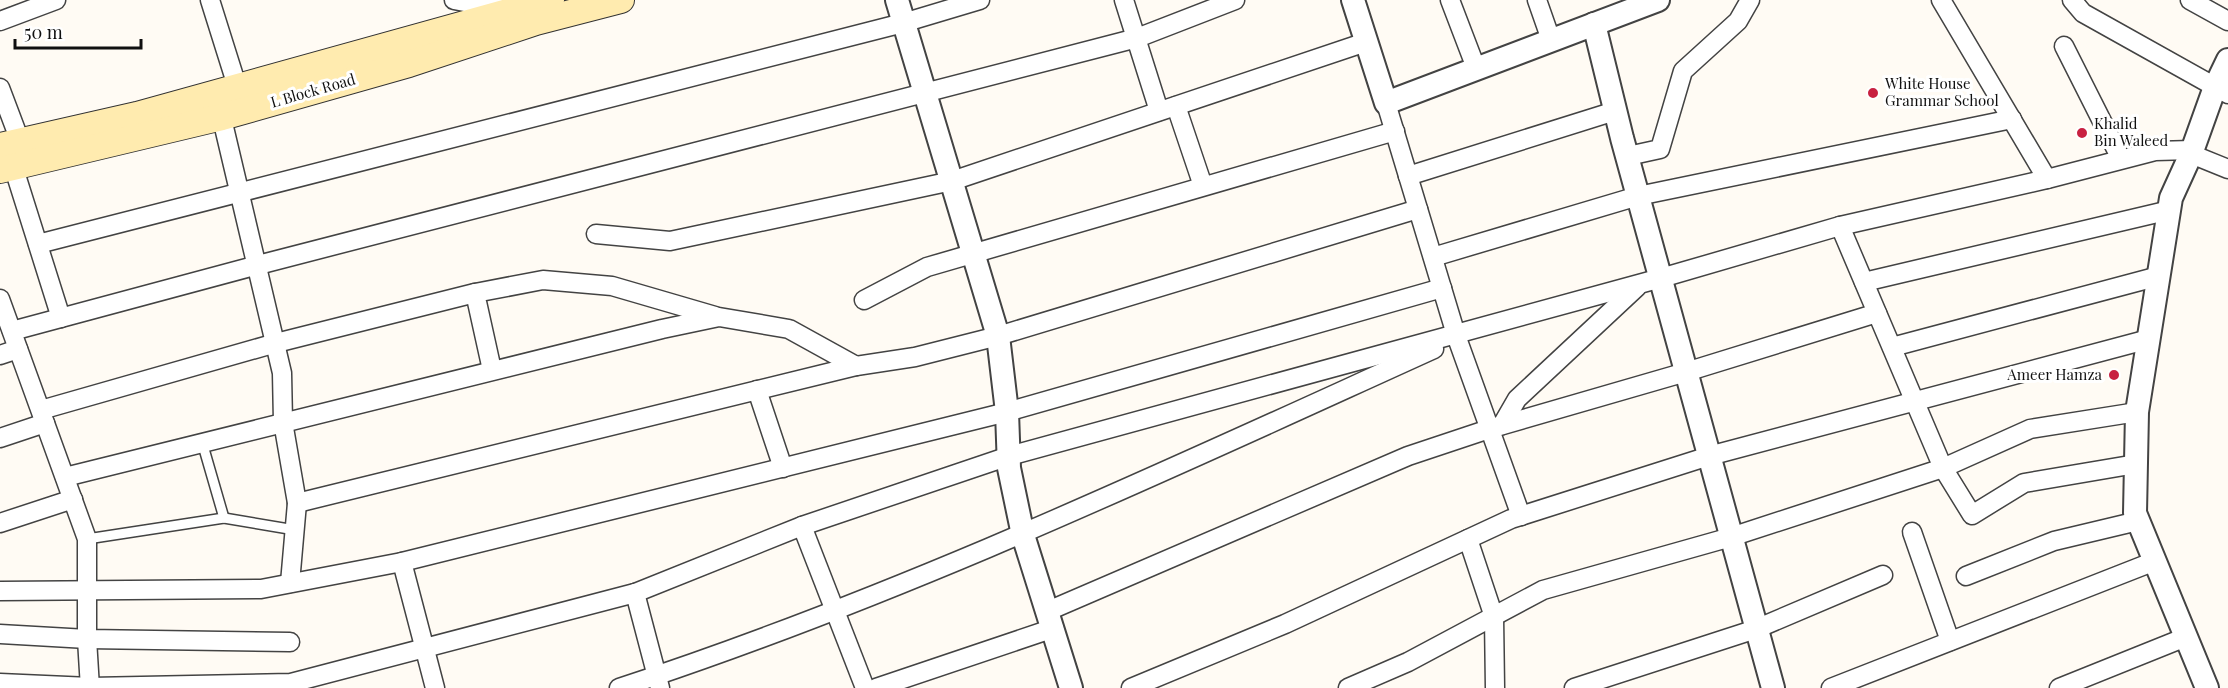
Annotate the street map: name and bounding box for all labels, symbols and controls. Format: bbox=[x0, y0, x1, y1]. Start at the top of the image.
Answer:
scale bar bbox=[15, 12, 141, 50]
text: 50 m bbox=[24, 20, 63, 44]
street label: L Block Road bbox=[268, 68, 358, 112]
place label: White House Grammar School bbox=[1884, 73, 1999, 110]
marker: White House Grammar School bbox=[1866, 86, 1880, 100]
place label: Khalid Bin Waleed bbox=[2094, 113, 2168, 150]
marker: Khalid Bin Waleed bbox=[2075, 126, 2089, 140]
place label: Ameer Hamza bbox=[2006, 364, 2103, 384]
marker: Ameer Hamza bbox=[2107, 368, 2121, 382]

